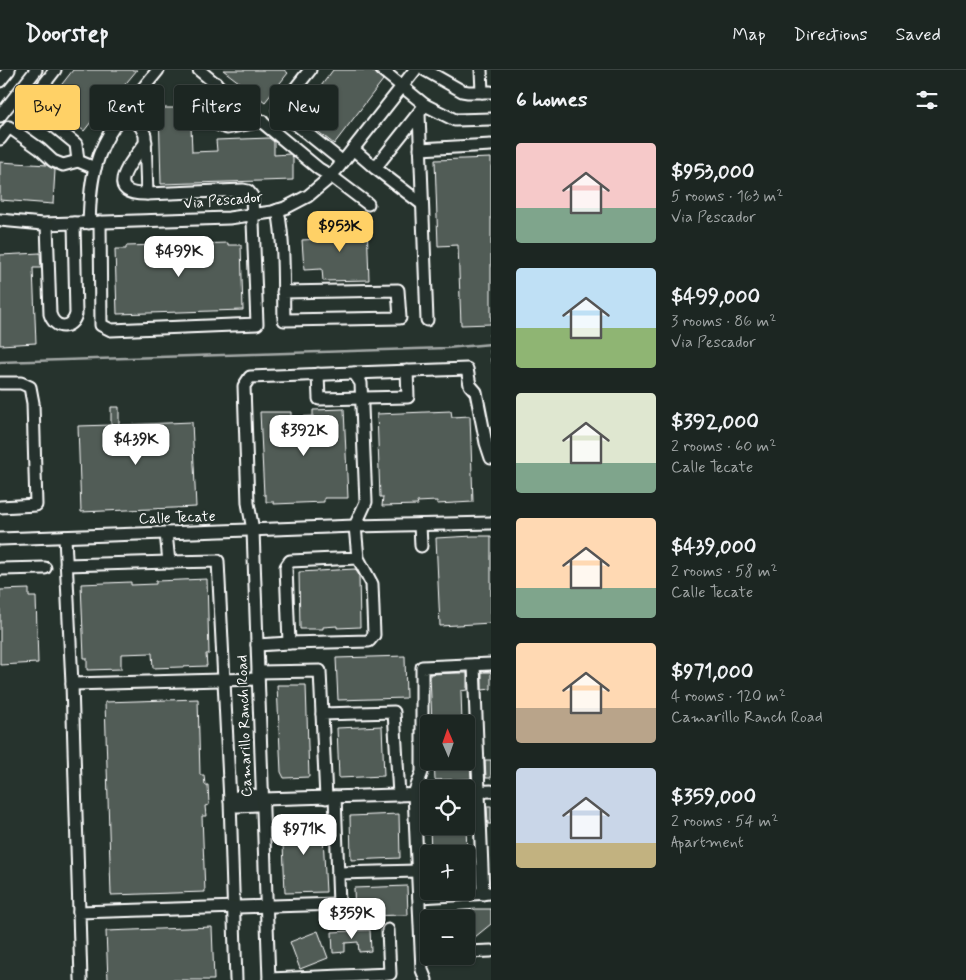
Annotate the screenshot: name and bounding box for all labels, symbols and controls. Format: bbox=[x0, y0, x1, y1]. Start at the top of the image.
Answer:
text: Doorstep bbox=[25, 19, 109, 50]
text: Map bbox=[733, 23, 766, 47]
text: Directions bbox=[794, 23, 868, 47]
text: Saved bbox=[896, 23, 941, 47]
chip: Buy bbox=[15, 85, 80, 130]
chip: Rent bbox=[90, 85, 164, 130]
chip: Filters bbox=[174, 85, 260, 130]
chip: New bbox=[270, 85, 338, 130]
text: 6 homes bbox=[516, 86, 587, 114]
icon: filters bbox=[913, 86, 941, 114]
text: $953,000 bbox=[671, 158, 754, 186]
icon: home bbox=[556, 163, 616, 223]
text: 5 rooms · 163 m² bbox=[671, 186, 783, 207]
street label: Via Pescador bbox=[183, 188, 264, 214]
text: Via Pescador bbox=[671, 207, 756, 228]
pin: $953K bbox=[305, 210, 375, 253]
text: $953K bbox=[318, 216, 362, 237]
pin: $499K bbox=[144, 236, 214, 278]
text: $499K bbox=[155, 241, 203, 262]
text: $499,000 bbox=[671, 283, 760, 311]
icon: home bbox=[556, 288, 616, 348]
text: 3 rooms · 86 m² bbox=[671, 311, 776, 332]
text: Via Pescador bbox=[671, 332, 756, 353]
text: $392,000 bbox=[671, 408, 759, 436]
icon: home bbox=[556, 413, 616, 473]
pin: $392K bbox=[269, 414, 339, 457]
text: $392K bbox=[280, 420, 328, 441]
pin: $439K bbox=[101, 424, 171, 466]
text: $439K bbox=[113, 429, 159, 450]
text: 2 rooms · 60 m² bbox=[671, 436, 776, 457]
text: Calle Tecate bbox=[671, 457, 753, 478]
street label: Calle Tecate bbox=[138, 507, 216, 529]
text: $439,000 bbox=[671, 533, 756, 561]
icon: home bbox=[556, 538, 616, 598]
text: 2 rooms · 58 m² bbox=[671, 561, 777, 582]
text: Calle Tecate bbox=[671, 582, 753, 603]
street label: Camarillo Ranch Road bbox=[233, 655, 257, 797]
text: $971,000 bbox=[671, 658, 753, 686]
icon: home bbox=[556, 663, 616, 723]
text: 4 rooms · 120 m² bbox=[671, 686, 786, 707]
text: Camarillo Ranch Road bbox=[671, 707, 823, 728]
north arrow bbox=[420, 715, 475, 770]
map controls bbox=[420, 715, 475, 965]
button: locate bbox=[420, 780, 475, 835]
text: $359,000 bbox=[671, 783, 756, 811]
icon: home bbox=[556, 788, 616, 848]
text: 2 rooms · 54 m² bbox=[671, 811, 778, 832]
pin: $971K bbox=[269, 814, 339, 856]
text: $971K bbox=[283, 819, 325, 840]
text: Apartment bbox=[671, 832, 744, 853]
button: + bbox=[420, 845, 475, 900]
pin: $359K bbox=[317, 898, 387, 940]
text: $359K bbox=[330, 903, 374, 924]
button: − bbox=[420, 910, 475, 965]

